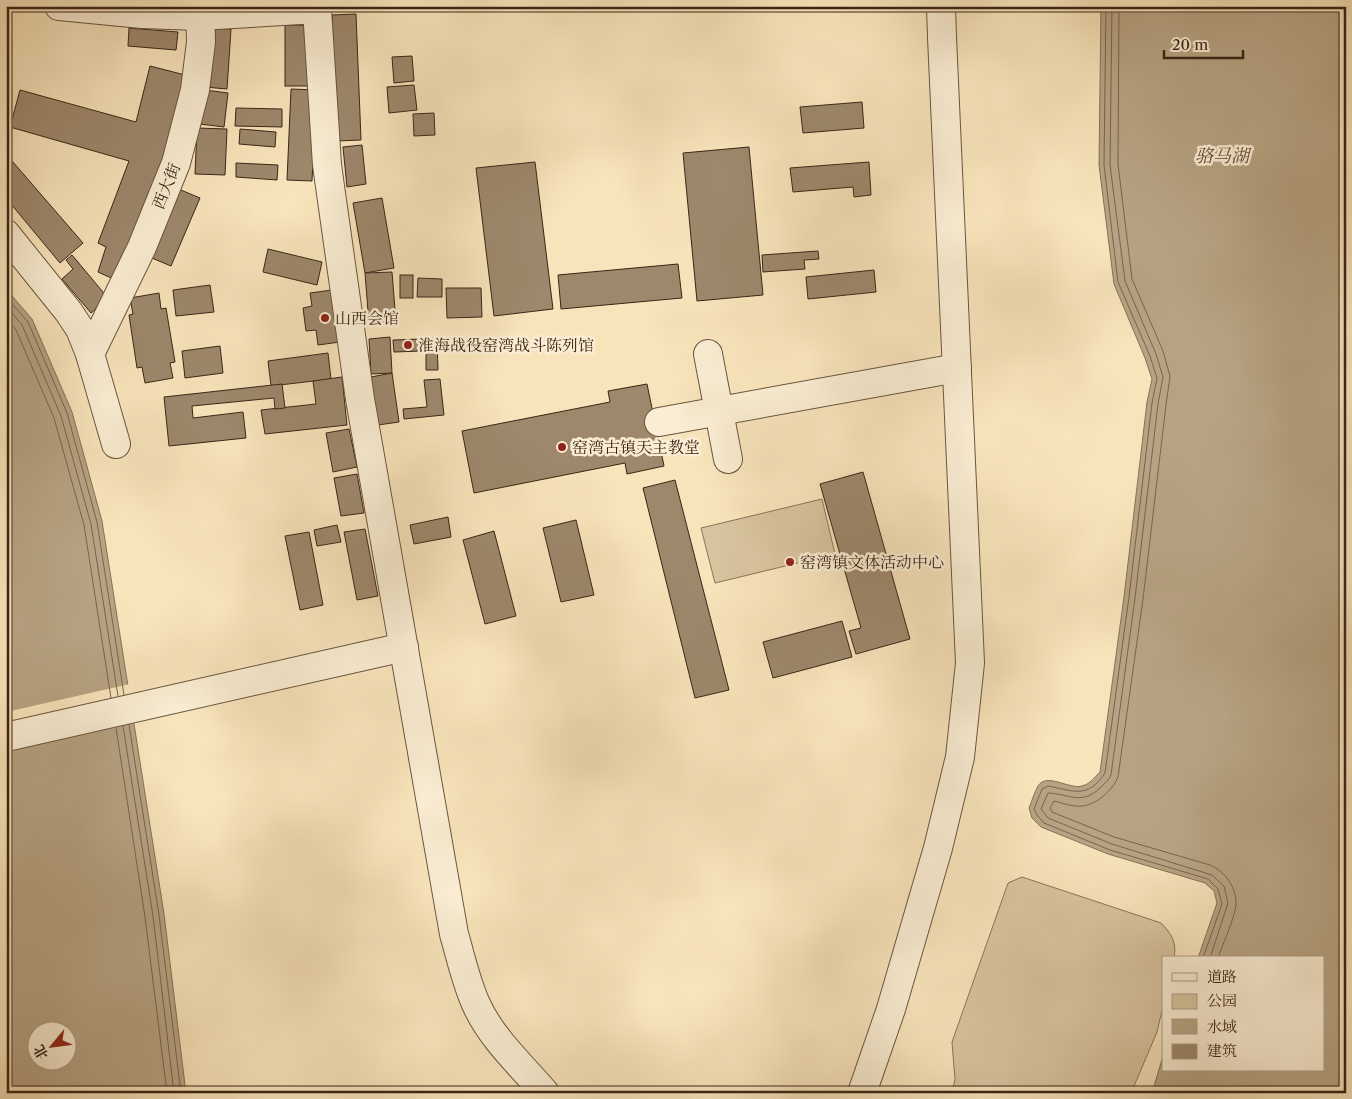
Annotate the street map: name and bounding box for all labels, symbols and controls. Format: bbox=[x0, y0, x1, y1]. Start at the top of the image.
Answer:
scale bar bbox=[1164, 28, 1243, 60]
text: 20 m bbox=[1172, 35, 1208, 54]
water label: 骆马湖 bbox=[1195, 145, 1252, 167]
street label: 西大街 bbox=[148, 160, 184, 212]
place label: 山西会馆 bbox=[335, 308, 399, 328]
marker: 山西会馆 bbox=[319, 312, 331, 324]
place label: 淮海战役窑湾战斗陈列馆 bbox=[418, 335, 594, 355]
marker: 淮海战役窑湾战斗陈列馆 bbox=[402, 339, 414, 351]
place label: 窑湾古镇天主教堂 bbox=[572, 437, 700, 457]
marker: 窑湾古镇天主教堂 bbox=[556, 441, 568, 453]
place label: 窑湾镇文体活动中心 bbox=[800, 552, 944, 572]
marker: 窑湾镇文体活动中心 bbox=[784, 556, 796, 568]
legend bbox=[1162, 956, 1324, 1072]
text: 道路 bbox=[1207, 967, 1237, 986]
text: 公园 bbox=[1207, 991, 1237, 1010]
text: 水域 bbox=[1207, 1017, 1237, 1036]
north arrow bbox=[28, 1022, 78, 1072]
text: 建筑 bbox=[1207, 1041, 1237, 1060]
text: 北 bbox=[29, 1042, 52, 1063]

